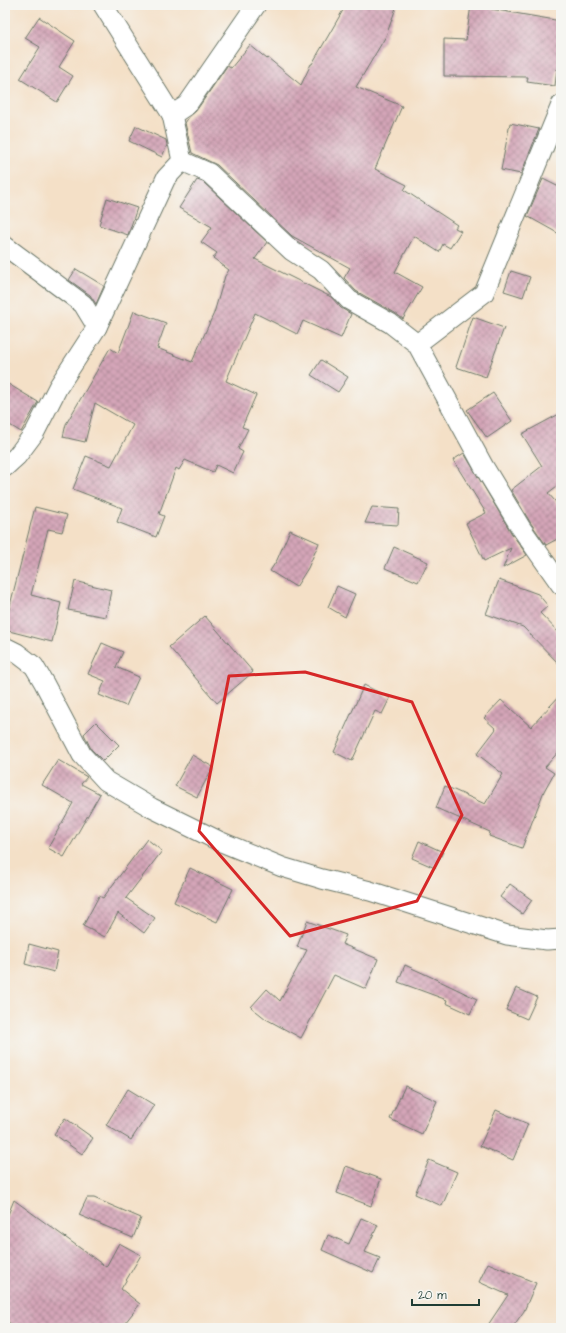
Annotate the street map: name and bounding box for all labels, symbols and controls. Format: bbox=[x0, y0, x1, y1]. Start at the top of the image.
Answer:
scale bar bbox=[412, 1281, 479, 1307]
text: 20 m bbox=[418, 1287, 447, 1304]

